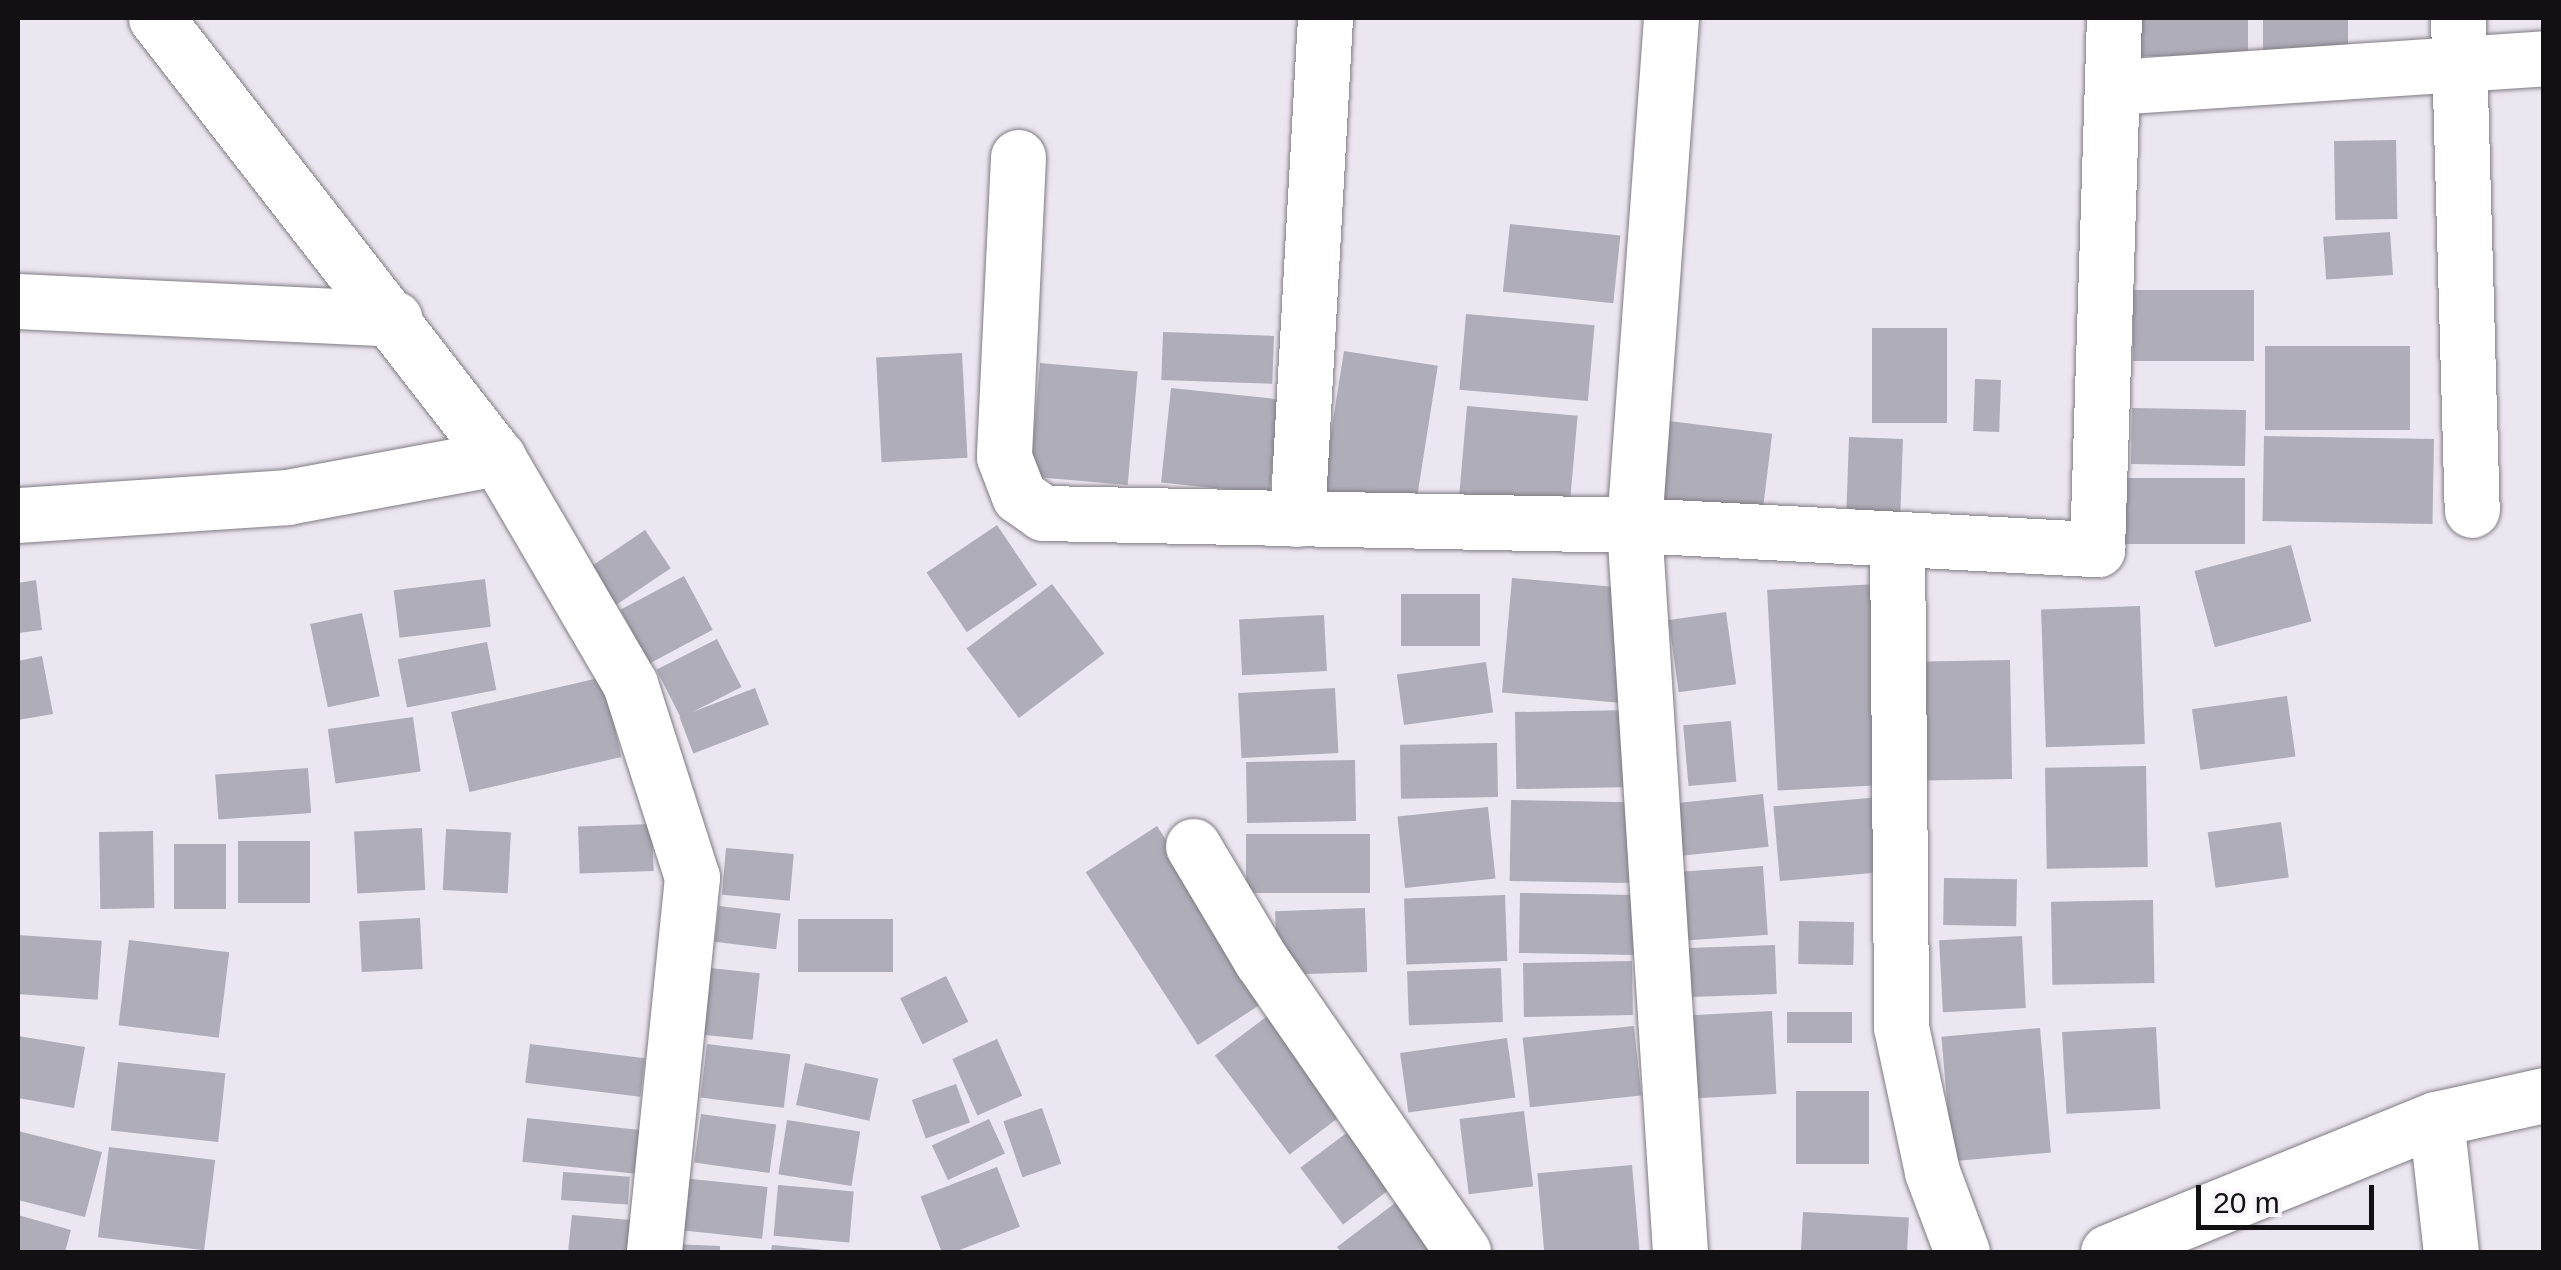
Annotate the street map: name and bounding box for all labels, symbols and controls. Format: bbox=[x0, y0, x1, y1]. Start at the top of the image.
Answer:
scale bar bbox=[2201, 1165, 2378, 1227]
text: 20 m bbox=[2213, 1186, 2280, 1219]

